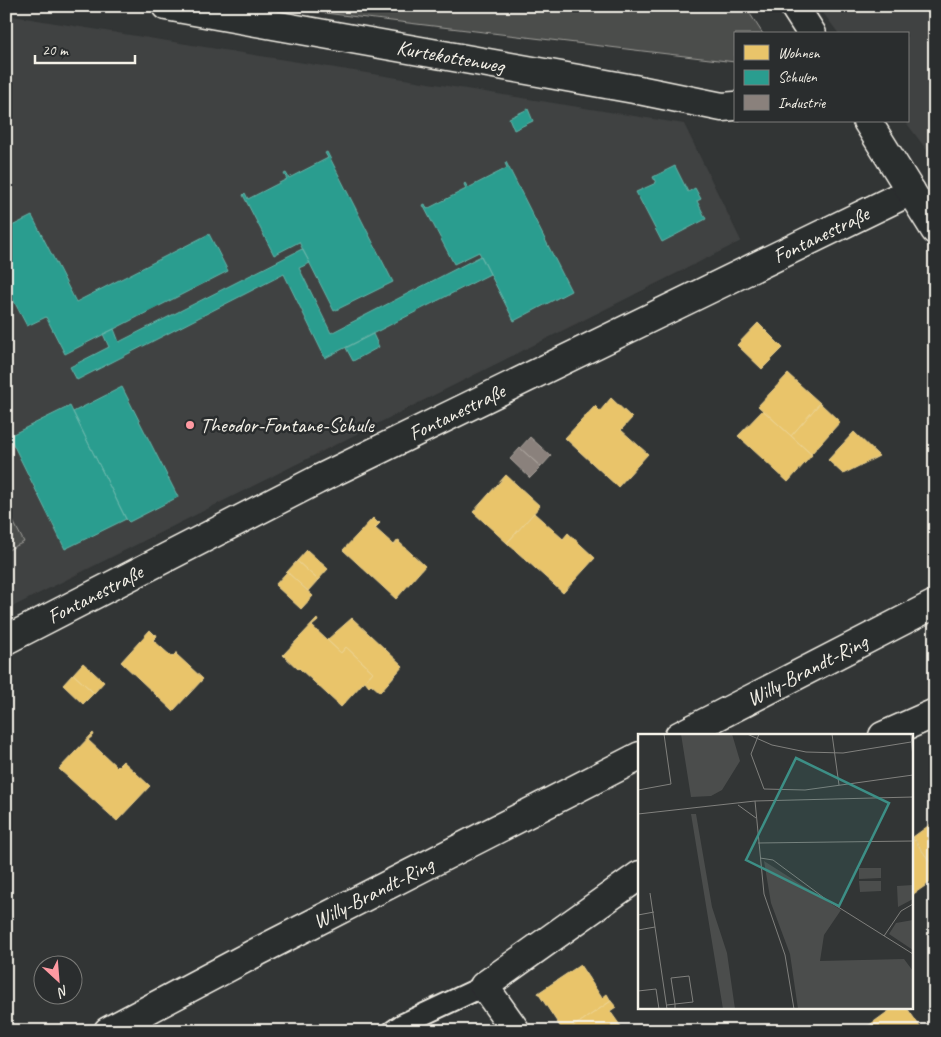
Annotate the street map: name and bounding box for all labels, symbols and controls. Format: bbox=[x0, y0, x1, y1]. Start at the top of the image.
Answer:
scale bar bbox=[35, 32, 135, 64]
legend bbox=[734, 32, 908, 122]
street label: Kurtekottenweg bbox=[395, 34, 508, 79]
text: 20 m bbox=[42, 41, 69, 60]
text: Wohnen bbox=[778, 44, 821, 63]
text: Schulen bbox=[778, 68, 818, 87]
text: Industrie bbox=[778, 94, 826, 113]
street label: Fontanestraße bbox=[768, 200, 875, 269]
street label: Fontanestraße bbox=[404, 377, 511, 446]
place label: Theodor-Fontane-Schule bbox=[200, 412, 375, 438]
marker: Theodor-Fontane-Schule bbox=[184, 419, 196, 431]
street label: Fontanestraße bbox=[43, 558, 149, 630]
street label: Willy-Brandt-Ring bbox=[742, 627, 873, 712]
inset map bbox=[638, 734, 914, 1010]
street label: Willy-Brandt-Ring bbox=[308, 850, 439, 934]
north arrow bbox=[32, 954, 82, 1004]
text: N bbox=[54, 982, 71, 1002]

